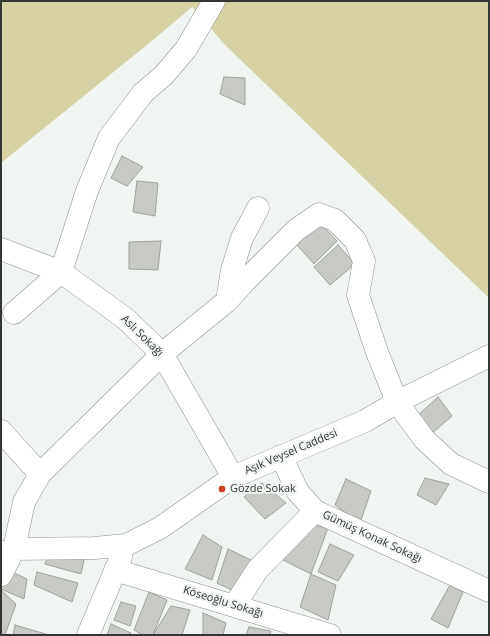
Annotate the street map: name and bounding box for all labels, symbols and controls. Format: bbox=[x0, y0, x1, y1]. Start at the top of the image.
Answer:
street label: Aslı Sokağı bbox=[118, 313, 166, 359]
street label: Aşık Veysel Caddesi bbox=[243, 426, 339, 478]
place label: Gözde Sokak bbox=[230, 482, 296, 496]
marker: Gözde Sokak bbox=[217, 484, 227, 494]
street label: Gümüş Konak Sokağı bbox=[320, 508, 424, 566]
street label: Köseoğlu Sokağı bbox=[181, 584, 265, 620]

